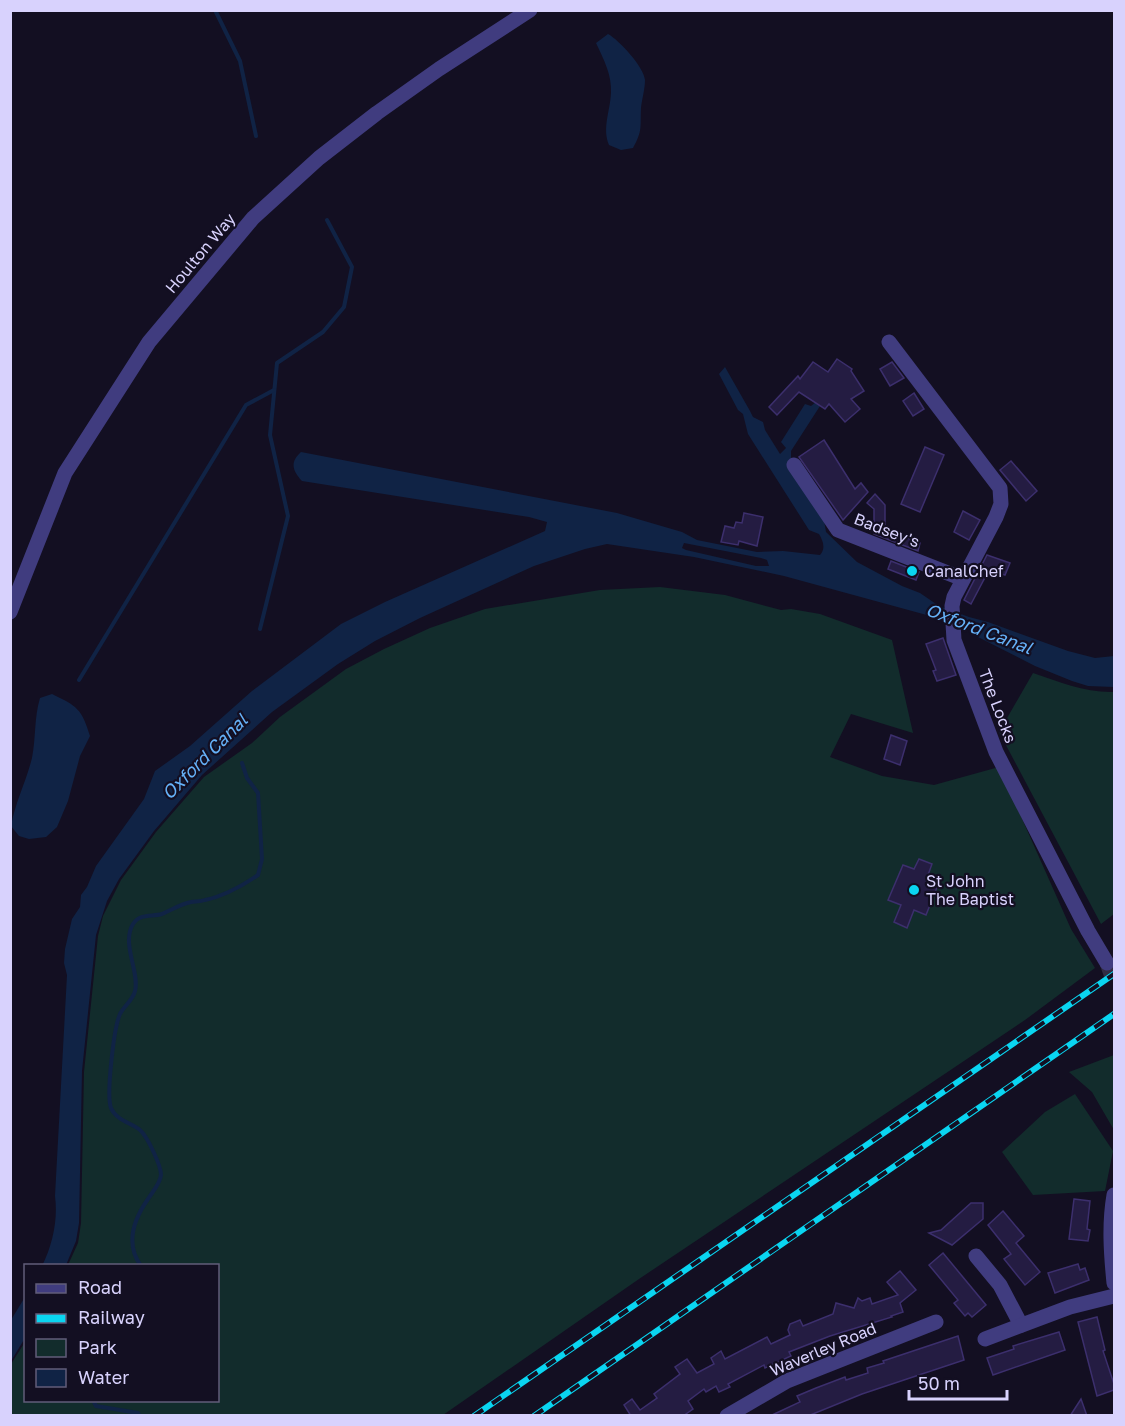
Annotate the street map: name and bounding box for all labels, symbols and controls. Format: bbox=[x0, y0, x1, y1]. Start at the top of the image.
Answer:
street label: Houlton Way bbox=[161, 209, 239, 297]
street label: Badsey's bbox=[851, 508, 923, 552]
place label: CanalChef bbox=[924, 561, 1004, 581]
marker: CanalChef bbox=[905, 564, 919, 578]
water label: Oxford Canal bbox=[923, 598, 1037, 659]
street label: The Locks bbox=[975, 666, 1021, 746]
water label: Oxford Canal bbox=[157, 708, 253, 804]
place label: St John The Baptist bbox=[926, 871, 1014, 909]
marker: St John The Baptist bbox=[907, 883, 921, 897]
legend bbox=[24, 1264, 219, 1402]
text: Road bbox=[78, 1276, 122, 1298]
text: Railway bbox=[78, 1306, 145, 1328]
street label: Waverley Road bbox=[767, 1318, 879, 1380]
text: Park bbox=[78, 1336, 117, 1358]
scale bar bbox=[909, 1363, 1006, 1401]
text: Water bbox=[78, 1366, 129, 1388]
text: 50 m bbox=[918, 1372, 960, 1394]

